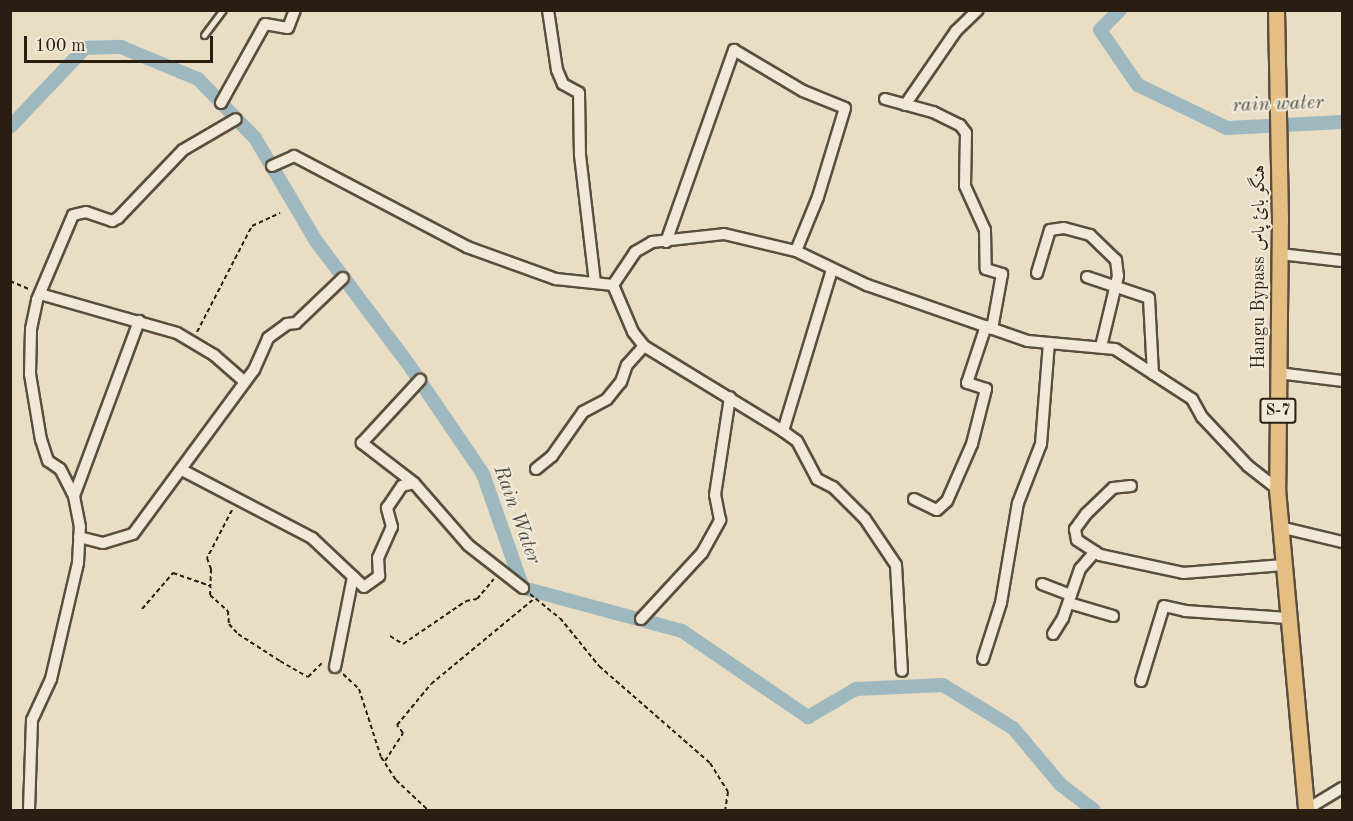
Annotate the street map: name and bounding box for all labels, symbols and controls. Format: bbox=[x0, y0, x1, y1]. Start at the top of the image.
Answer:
scale bar bbox=[27, 24, 216, 62]
text: 100 m bbox=[35, 37, 86, 55]
water label: rain water bbox=[1232, 91, 1324, 119]
street label: Hangu Bypass ہنگو بائ پاس bbox=[1248, 165, 1270, 369]
road number: S-7 bbox=[1258, 398, 1298, 424]
water label: Rain Water bbox=[487, 463, 545, 567]

